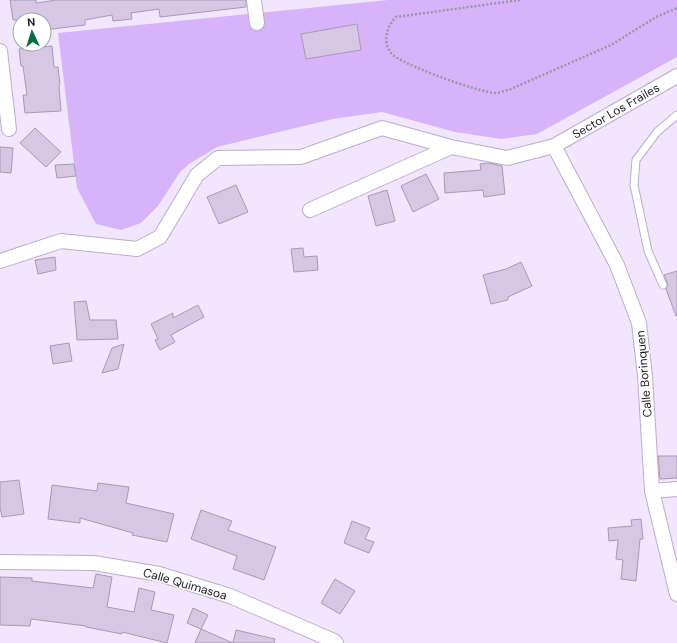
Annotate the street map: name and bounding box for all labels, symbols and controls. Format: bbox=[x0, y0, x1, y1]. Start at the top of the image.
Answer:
north arrow bbox=[12, 12, 52, 52]
text: N bbox=[27, 15, 36, 29]
street label: Sector Los Frailes bbox=[570, 80, 662, 142]
street label: Calle Borinquen bbox=[632, 330, 656, 418]
street label: Calle Quimasoa bbox=[141, 564, 229, 604]

